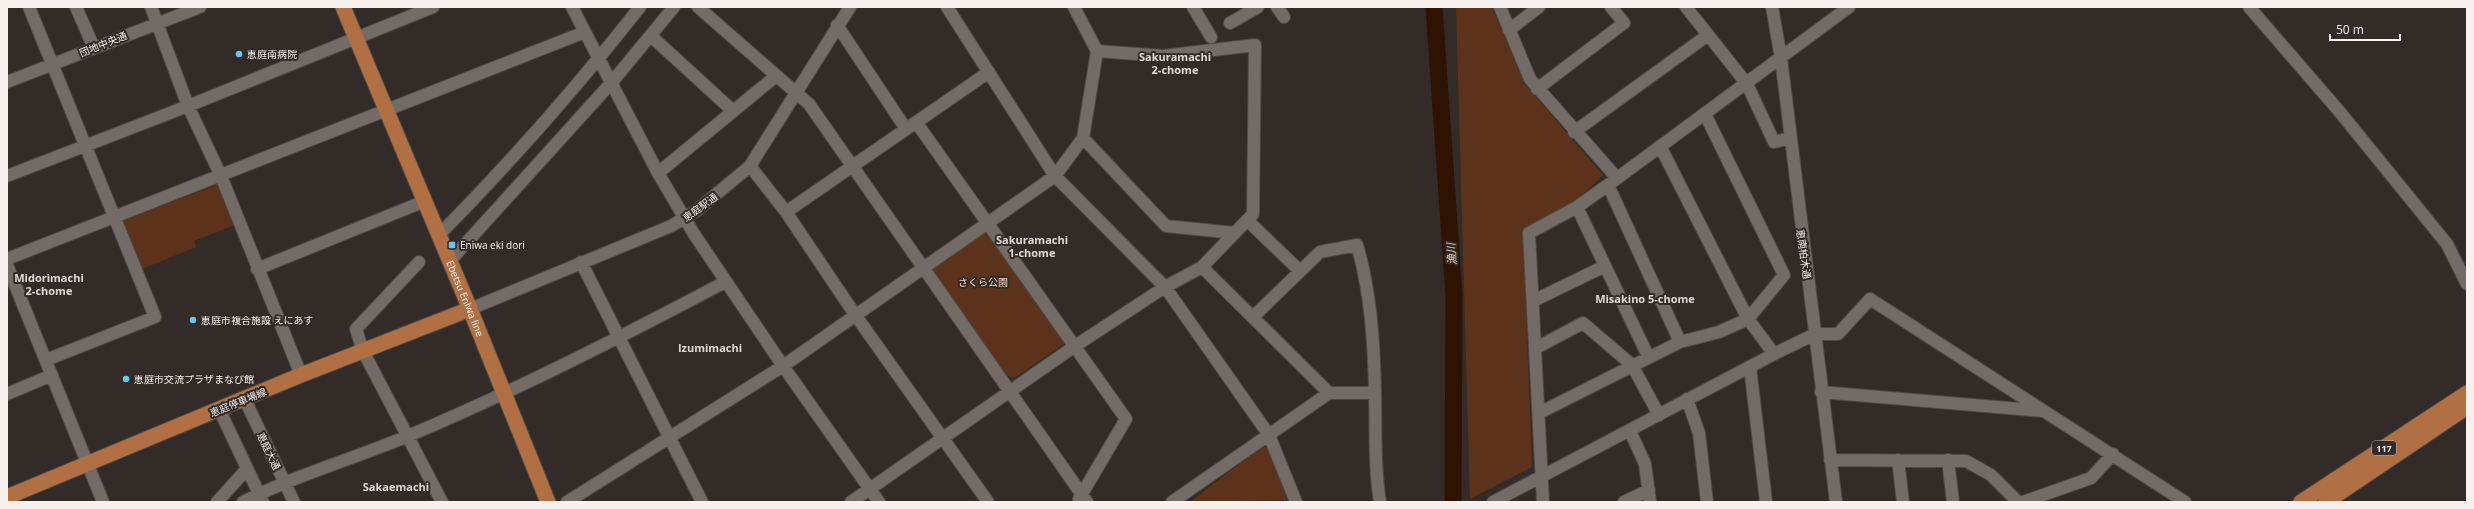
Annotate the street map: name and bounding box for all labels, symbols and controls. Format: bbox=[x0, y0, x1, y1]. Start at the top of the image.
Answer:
scale bar bbox=[2330, 16, 2400, 42]
text: 50 m bbox=[2336, 21, 2364, 38]
street label: 団地中央通 bbox=[77, 28, 129, 60]
place label: 恵庭南病院 bbox=[247, 47, 297, 61]
marker: 恵庭南病院 bbox=[234, 49, 244, 59]
district label: Sakuramachi 2-chome bbox=[1139, 49, 1211, 77]
street label: 恵庭駅通 bbox=[680, 190, 720, 224]
street label: 恵南柏木通 bbox=[1794, 228, 1814, 280]
district label: Sakuramachi 1-chome bbox=[996, 232, 1068, 260]
place label: Eniwa eki dori bbox=[460, 238, 525, 252]
marker: Eniwa eki dori bbox=[447, 240, 457, 250]
water label: 漁川 bbox=[1443, 242, 1459, 265]
street label: Ebetsu Eniwa line bbox=[443, 258, 488, 339]
district label: Midorimachi 2-chome bbox=[14, 270, 84, 298]
park label: さくら公園 bbox=[958, 275, 1008, 289]
district label: Misakino 5-chome bbox=[1595, 291, 1695, 306]
place label: 恵庭市複合施設 えにあす bbox=[201, 313, 314, 327]
marker: 恵庭市複合施設 えにあす bbox=[188, 315, 198, 325]
district label: Izumimachi bbox=[678, 340, 742, 355]
place label: 恵庭市交流プラザまなび館 bbox=[134, 372, 254, 386]
marker: 恵庭市交流プラザまなび館 bbox=[121, 374, 131, 384]
street label: 恵庭停車場線 bbox=[208, 384, 268, 420]
street label: 恵庭大通 bbox=[254, 430, 284, 472]
road number: 117 bbox=[2372, 441, 2396, 455]
district label: Sakaemachi bbox=[363, 479, 429, 494]

